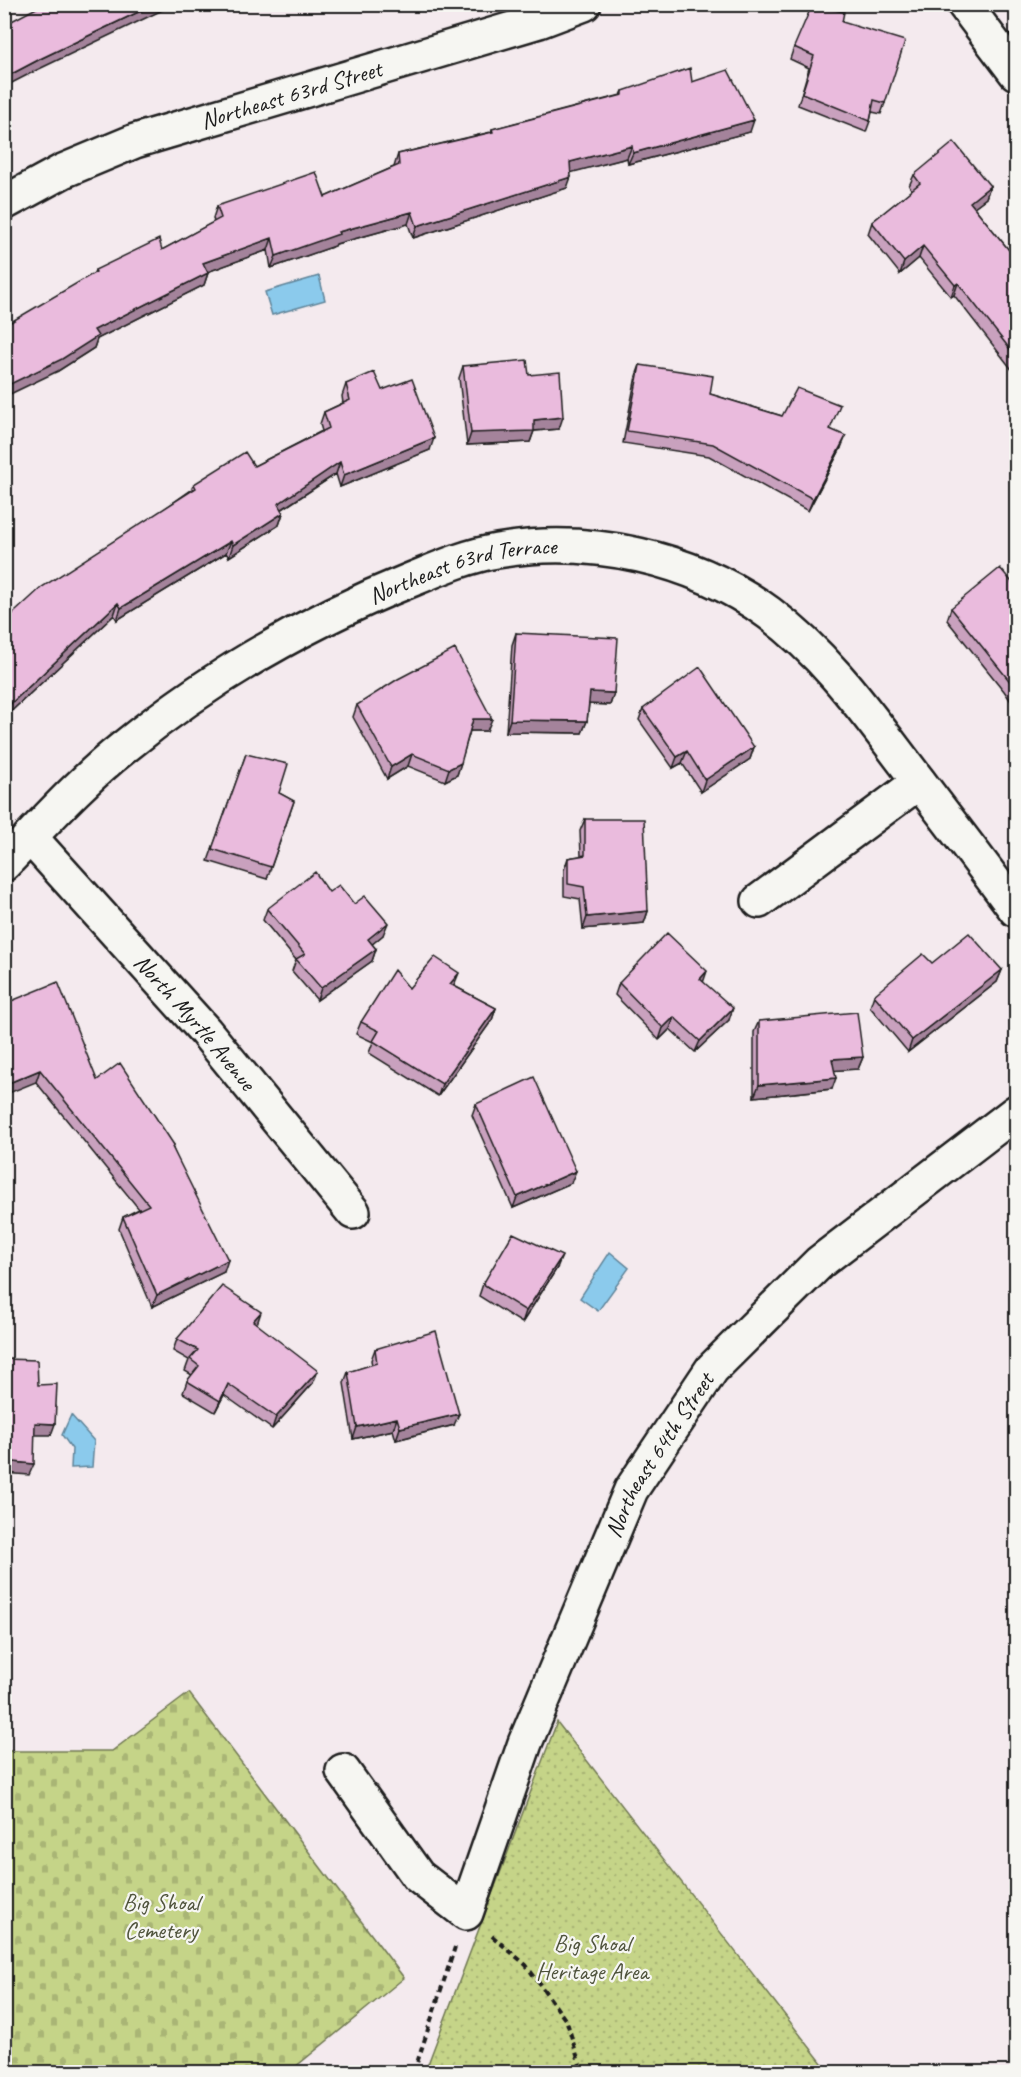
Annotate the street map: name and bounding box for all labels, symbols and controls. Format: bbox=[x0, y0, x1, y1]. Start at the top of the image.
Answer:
street label: Northeast 63rd Street bbox=[197, 53, 387, 136]
street label: Northeast 63rd Terrace bbox=[364, 531, 559, 611]
street label: North Myrtle Avenue bbox=[128, 948, 264, 1098]
street label: Northeast 64th Street bbox=[598, 1365, 721, 1542]
park label: Big Shoal Cemetery bbox=[123, 1887, 203, 1945]
park label: Big Shoal Heritage Area bbox=[536, 1928, 650, 1986]

